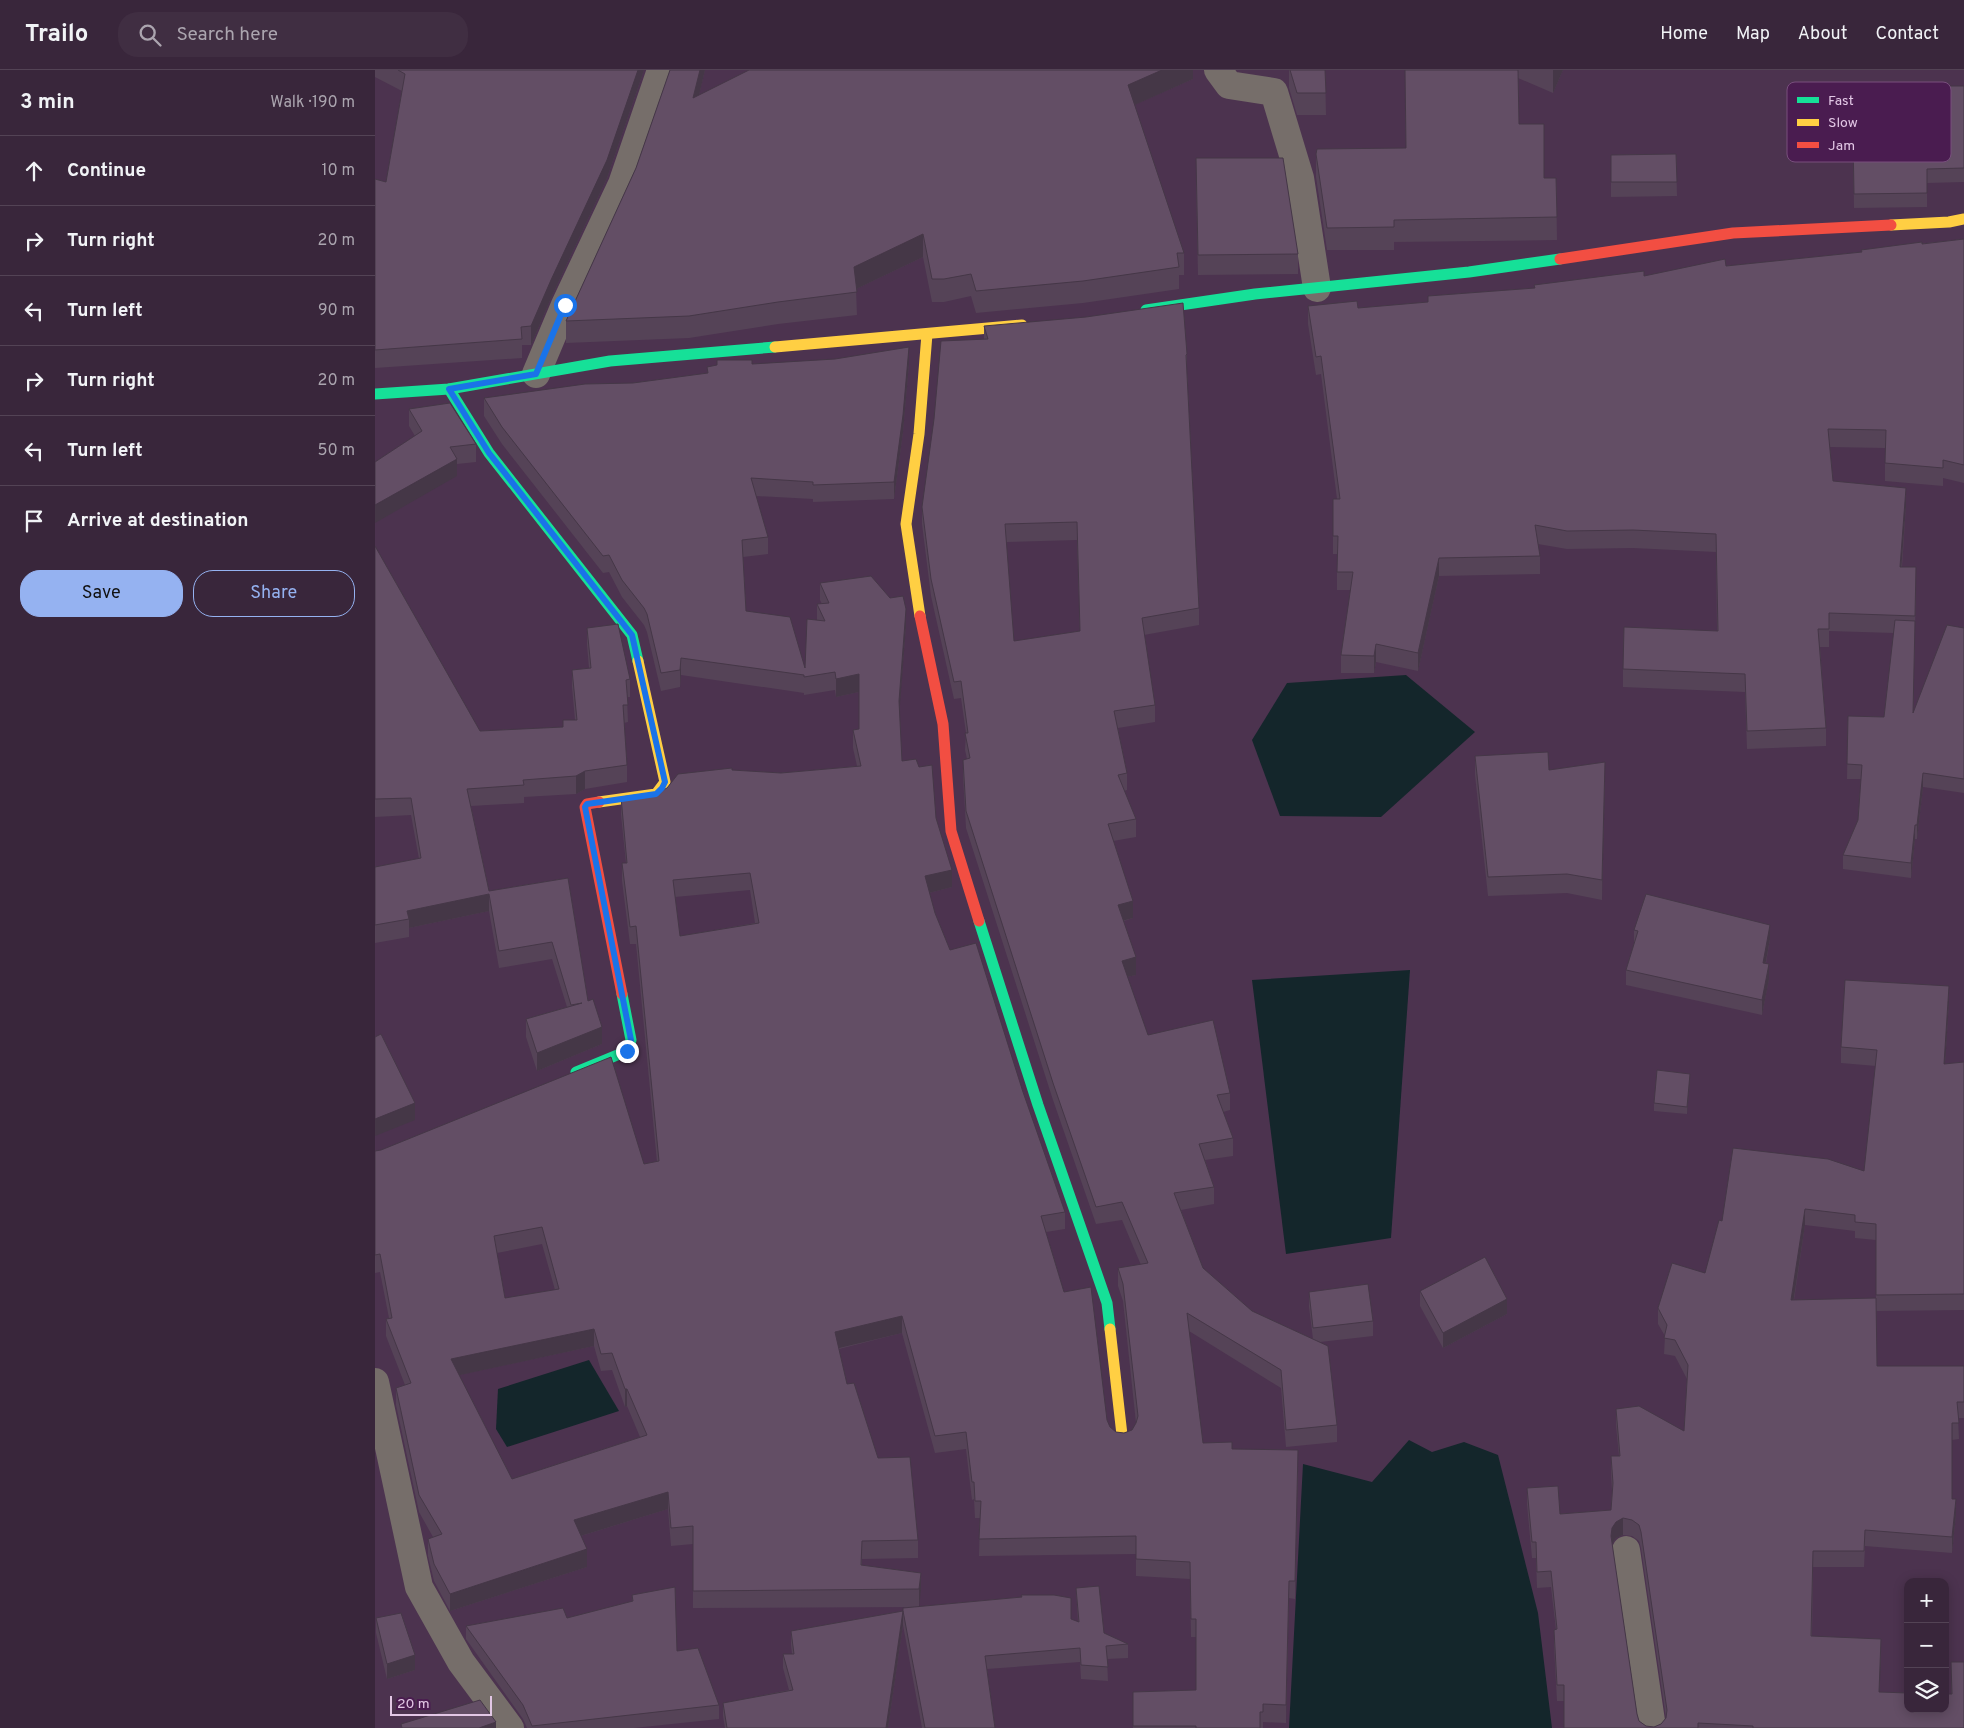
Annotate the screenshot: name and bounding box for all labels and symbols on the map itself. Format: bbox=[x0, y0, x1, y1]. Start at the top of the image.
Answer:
legend bbox=[1787, 82, 1951, 162]
text: Fast bbox=[1828, 93, 1854, 110]
text: Slow bbox=[1828, 115, 1858, 132]
text: Jam bbox=[1828, 138, 1855, 155]
route start bbox=[554, 294, 577, 317]
route end bbox=[616, 1040, 639, 1063]
scale bar bbox=[390, 1693, 493, 1716]

